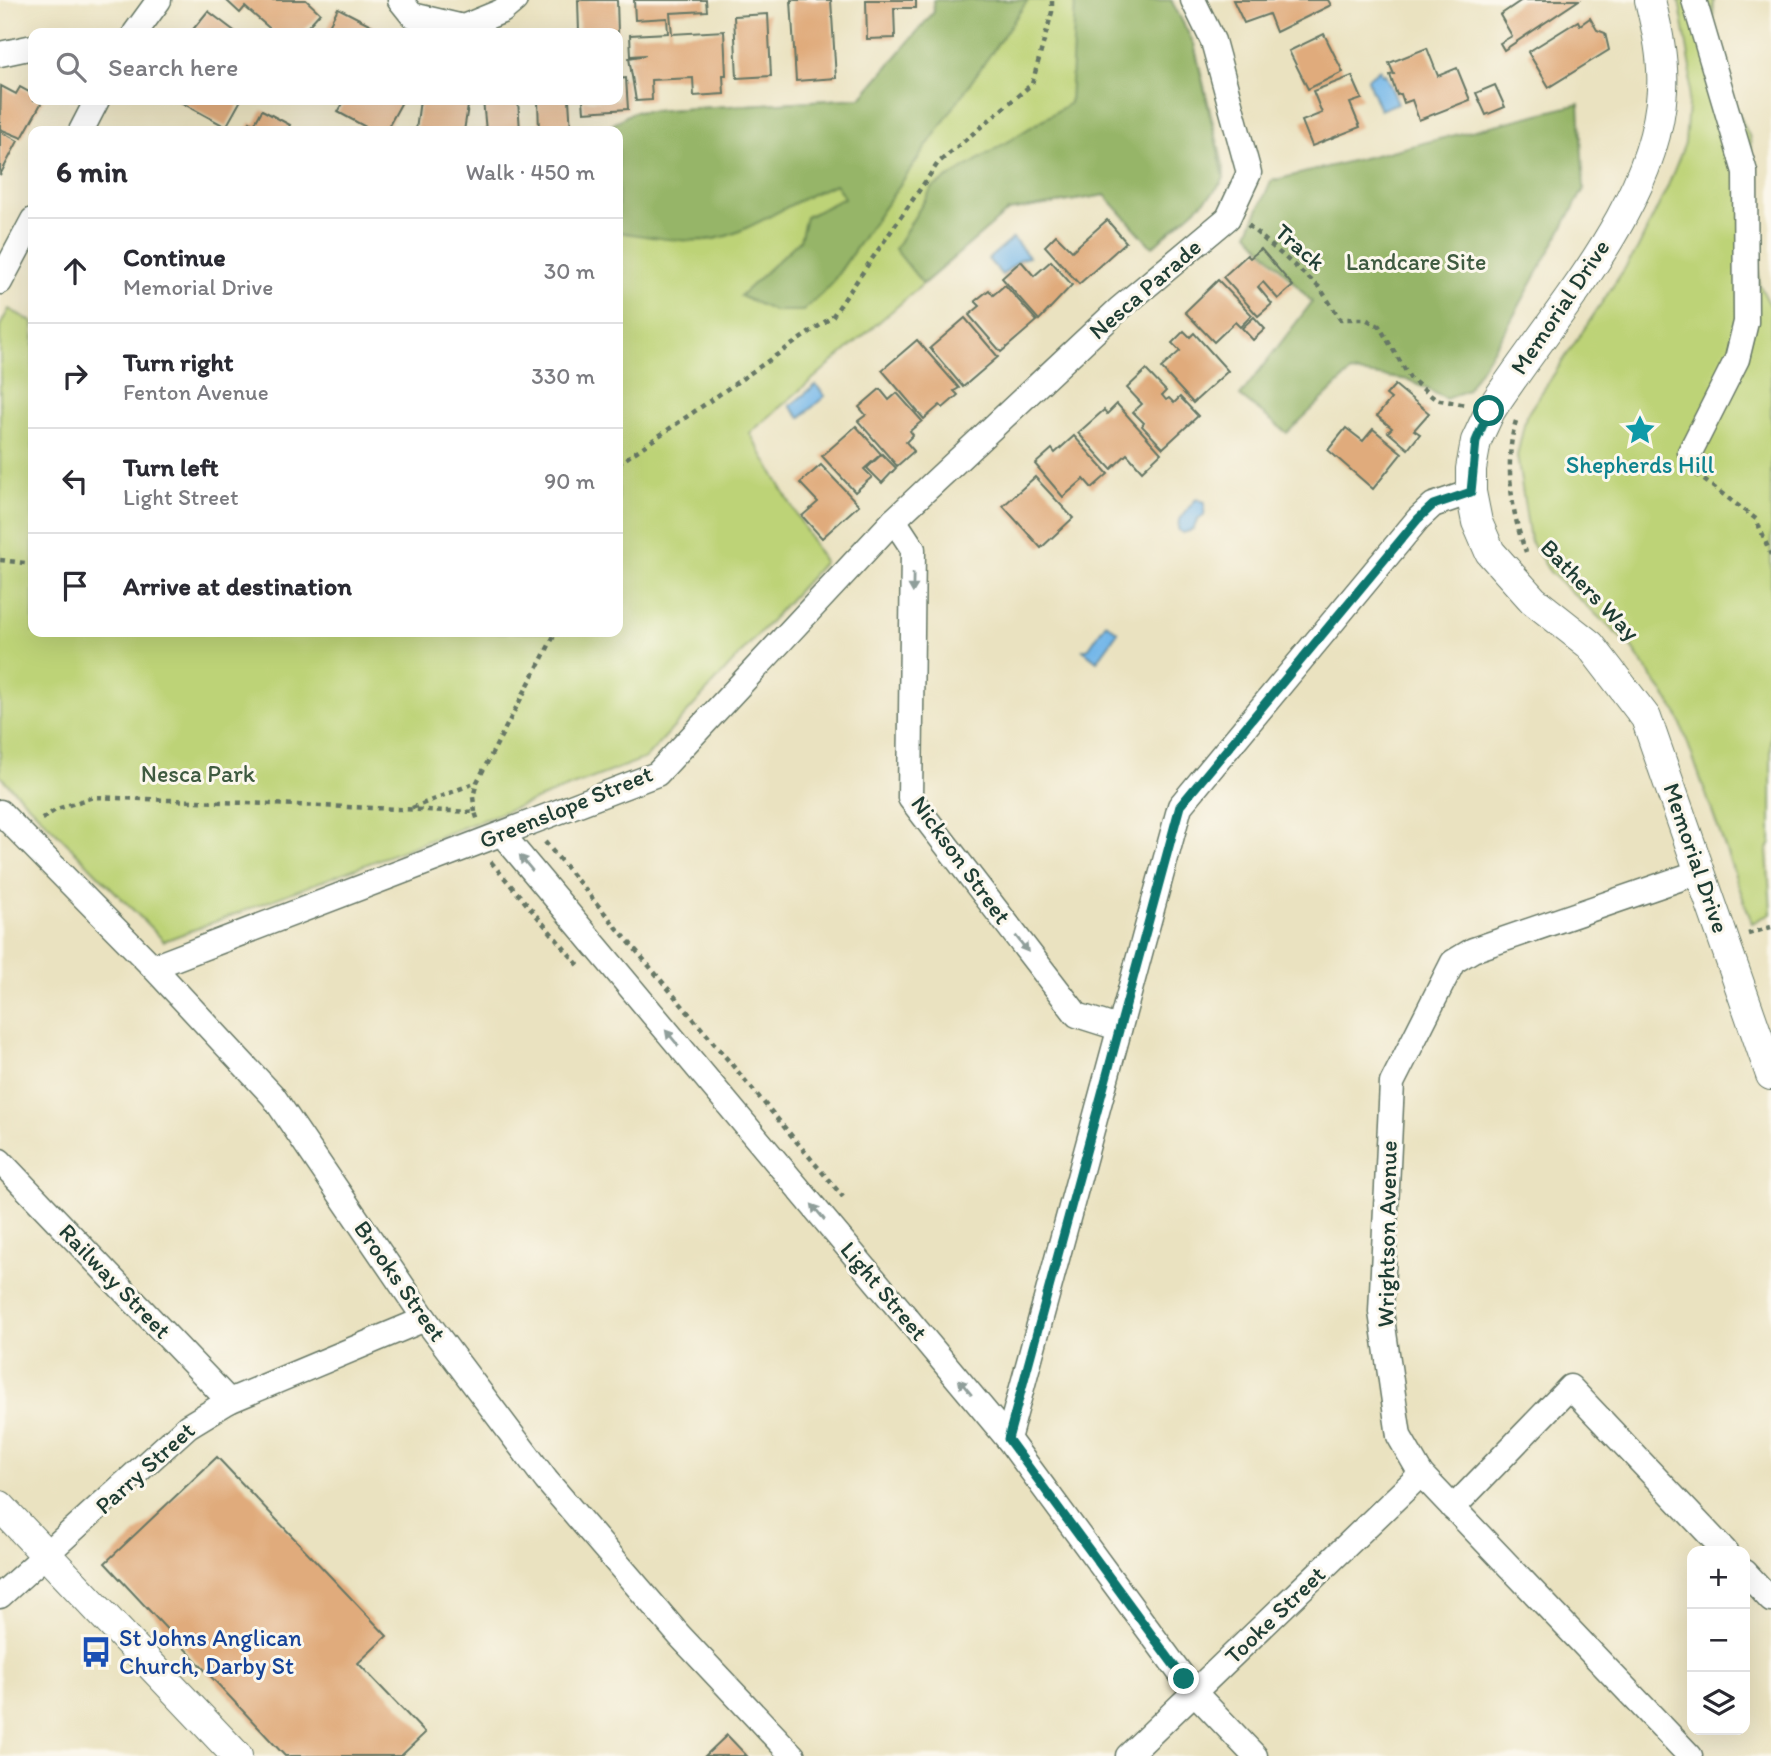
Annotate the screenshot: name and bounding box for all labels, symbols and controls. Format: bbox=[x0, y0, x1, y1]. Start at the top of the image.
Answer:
search box bbox=[28, 28, 623, 105]
icon: search bbox=[52, 48, 90, 86]
text: Search here bbox=[108, 51, 238, 83]
text: 6 min bbox=[56, 153, 128, 190]
text: Walk · 450 m bbox=[465, 158, 595, 186]
street label: Track bbox=[1269, 217, 1332, 277]
street label: Nesca Parade bbox=[1083, 232, 1207, 345]
street label: Memorial Drive bbox=[1504, 234, 1615, 380]
text: Continue bbox=[123, 241, 226, 273]
park label: Landcare Site bbox=[1346, 247, 1486, 276]
icon: ahead bbox=[56, 252, 94, 290]
text: 30 m bbox=[544, 257, 595, 285]
text: Memorial Drive bbox=[123, 273, 273, 301]
text: Turn right bbox=[123, 346, 234, 378]
icon: right bbox=[56, 357, 94, 395]
text: 330 m bbox=[531, 362, 595, 390]
text: Fenton Avenue bbox=[123, 378, 269, 406]
route start bbox=[1473, 395, 1504, 426]
place icon: Shepherds Hill bbox=[1623, 413, 1657, 447]
place label: Shepherds Hill bbox=[1566, 450, 1715, 479]
text: Turn left bbox=[123, 451, 219, 483]
icon: left bbox=[56, 462, 94, 500]
text: 90 m bbox=[544, 467, 595, 495]
text: Light Street bbox=[123, 483, 239, 511]
street label: Bathers Way bbox=[1535, 533, 1646, 647]
icon: arrive bbox=[56, 567, 94, 605]
text: Arrive at destination bbox=[123, 570, 352, 602]
one-way arrow bbox=[907, 572, 918, 594]
park label: Nesca Park bbox=[141, 759, 256, 788]
street label: Greenslope Street bbox=[475, 759, 657, 854]
street label: Memorial Drive bbox=[1657, 779, 1736, 937]
street label: Nickson Street bbox=[905, 790, 1018, 930]
one-way arrow bbox=[519, 855, 534, 873]
one-way arrow bbox=[1014, 934, 1029, 952]
one-way arrow bbox=[665, 1029, 680, 1047]
street label: Wrightson Avenue bbox=[1370, 1140, 1403, 1328]
one-way arrow bbox=[811, 1204, 826, 1222]
street label: Brooks Street bbox=[348, 1214, 453, 1347]
street label: Railway Street bbox=[53, 1217, 178, 1344]
street label: Light Street bbox=[834, 1235, 934, 1346]
one-way arrow bbox=[957, 1378, 972, 1396]
street label: Parry Street bbox=[89, 1415, 201, 1520]
map controls bbox=[1687, 1546, 1750, 1735]
button: + bbox=[1687, 1546, 1750, 1609]
street label: Tooke Street bbox=[1218, 1559, 1331, 1670]
button: − bbox=[1687, 1609, 1750, 1672]
place label: St Johns Anglican Church, Darby St bbox=[119, 1623, 302, 1680]
bus stop icon: St Johns Anglican Church, Darby St bbox=[79, 1635, 113, 1669]
route end bbox=[1168, 1663, 1199, 1694]
button: layers bbox=[1687, 1672, 1750, 1735]

